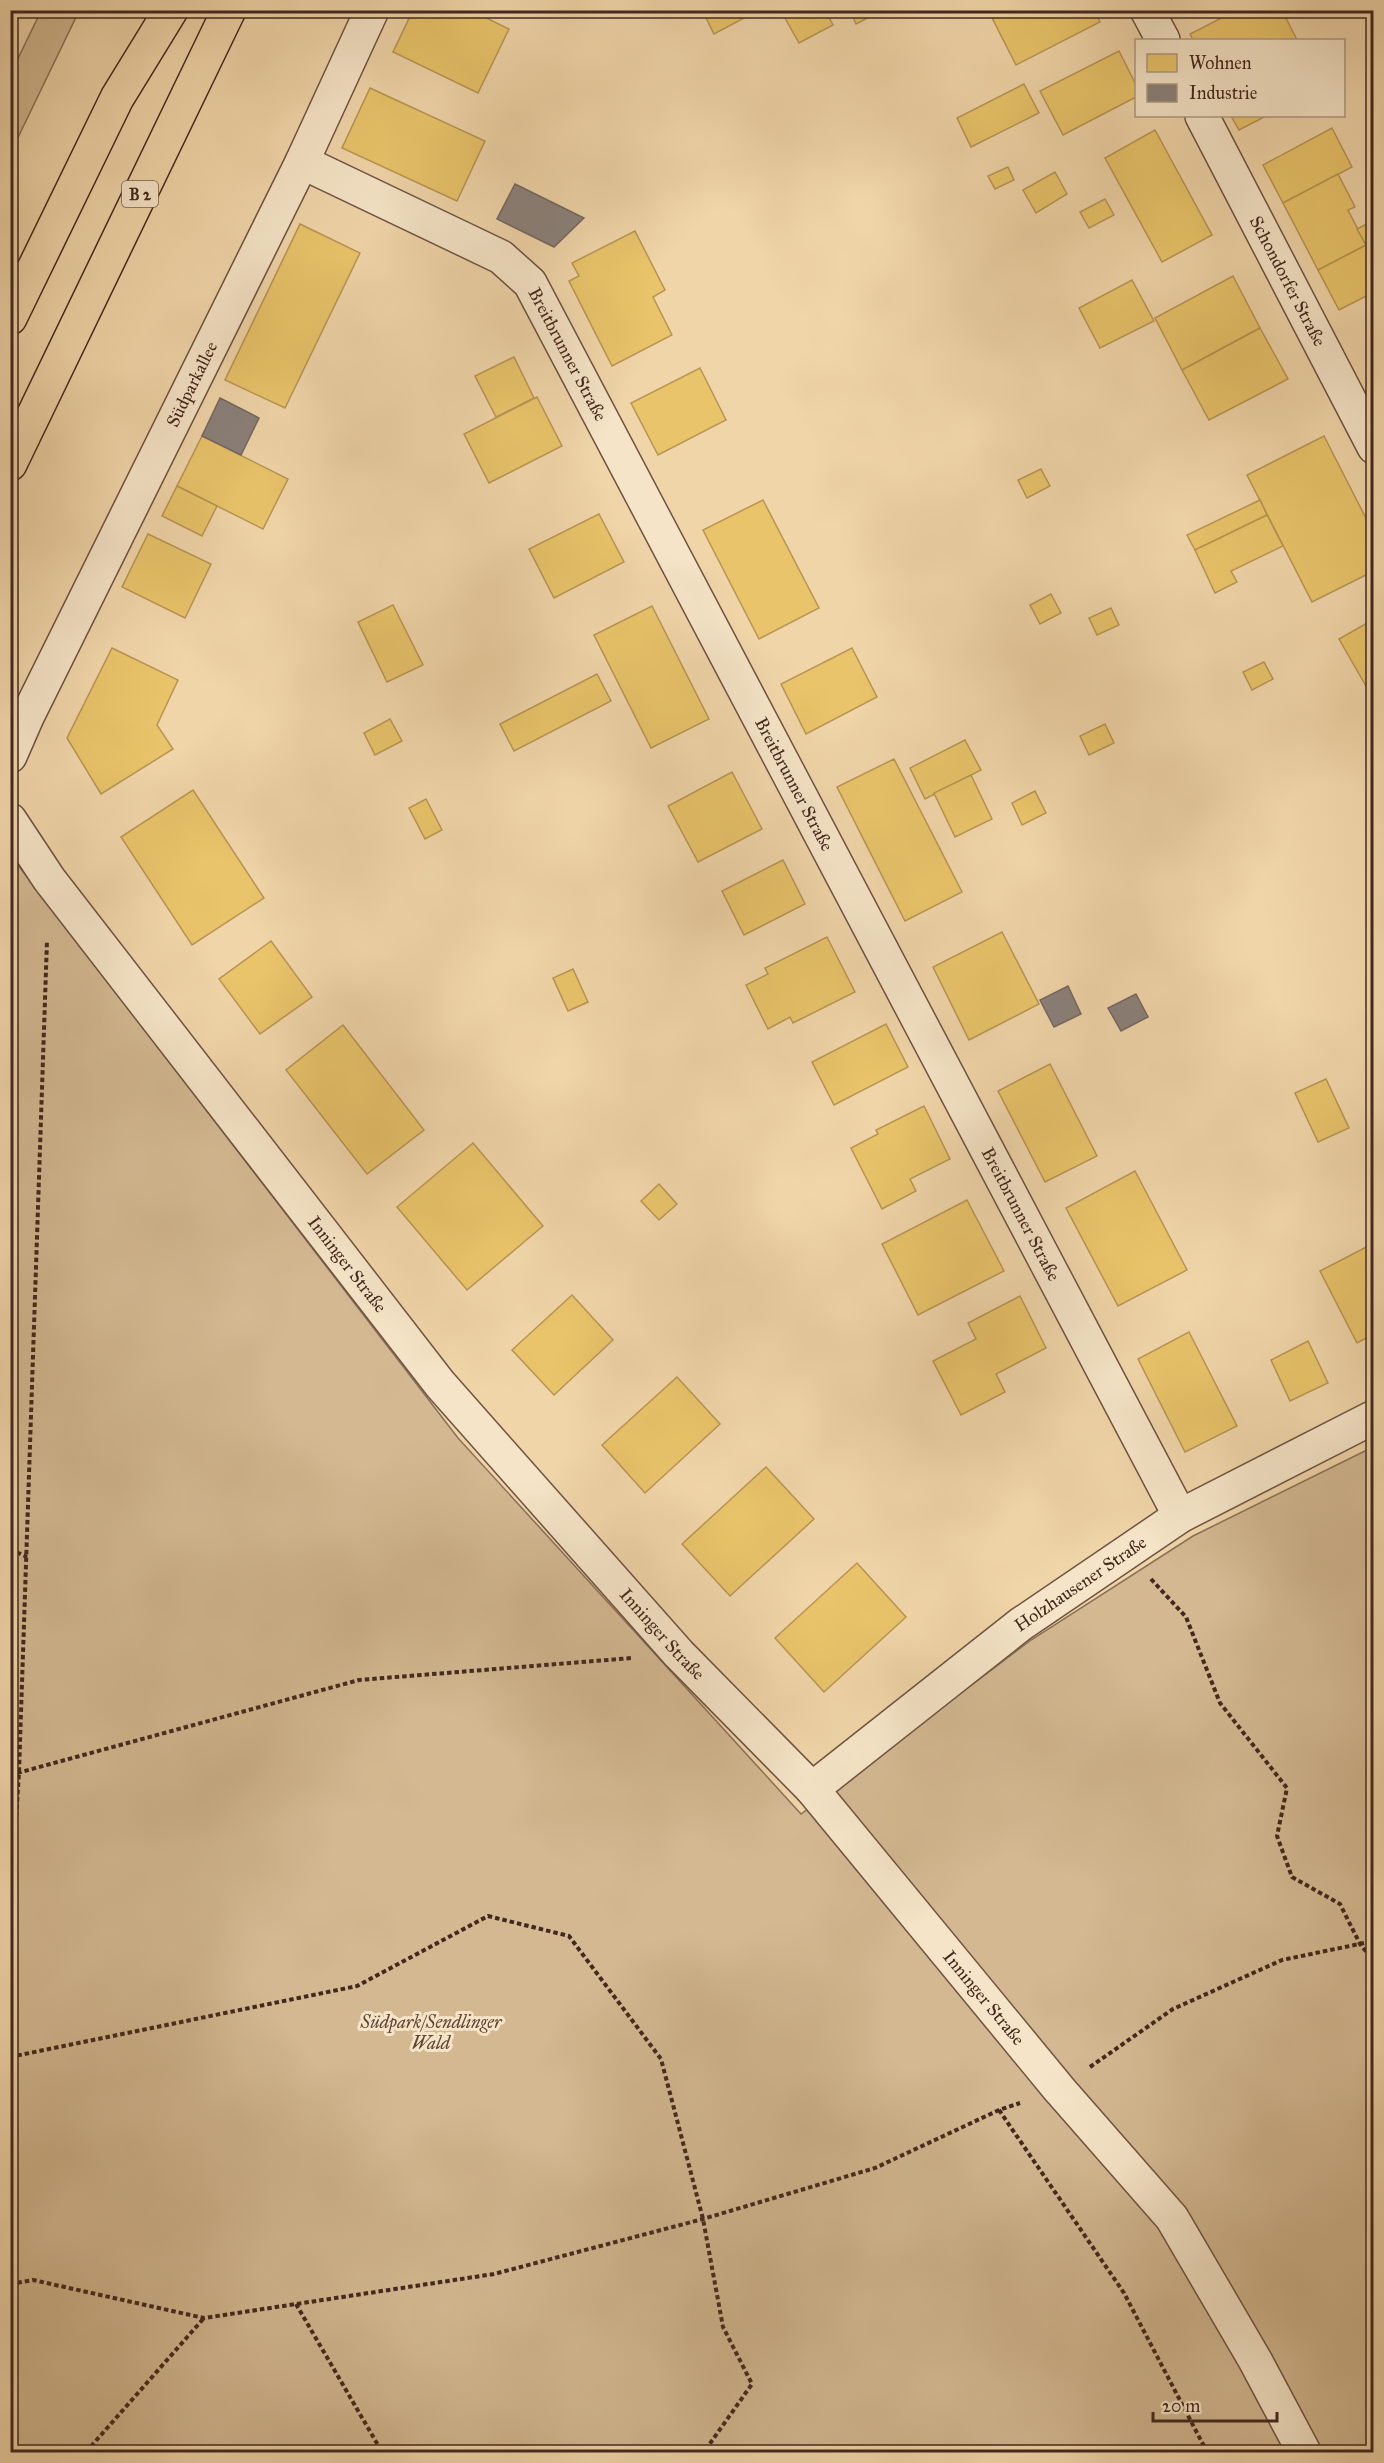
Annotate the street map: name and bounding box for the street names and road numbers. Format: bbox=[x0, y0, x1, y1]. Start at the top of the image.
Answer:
road number: B 2 bbox=[122, 181, 158, 207]
street label: Schondorfer Straße bbox=[1245, 212, 1331, 350]
street label: Breitbrunner Straße bbox=[523, 284, 612, 425]
street label: Südparkallee bbox=[161, 338, 222, 431]
street label: Breitbrunner Straße bbox=[750, 714, 838, 855]
street label: Breitbrunner Straße bbox=[977, 1144, 1065, 1285]
street label: Inninger Straße bbox=[303, 1212, 392, 1317]
street label: Holzhausener Straße bbox=[1010, 1531, 1151, 1636]
street label: Inninger Straße bbox=[615, 1584, 709, 1685]
street label: Inninger Straße bbox=[938, 1946, 1029, 2050]

